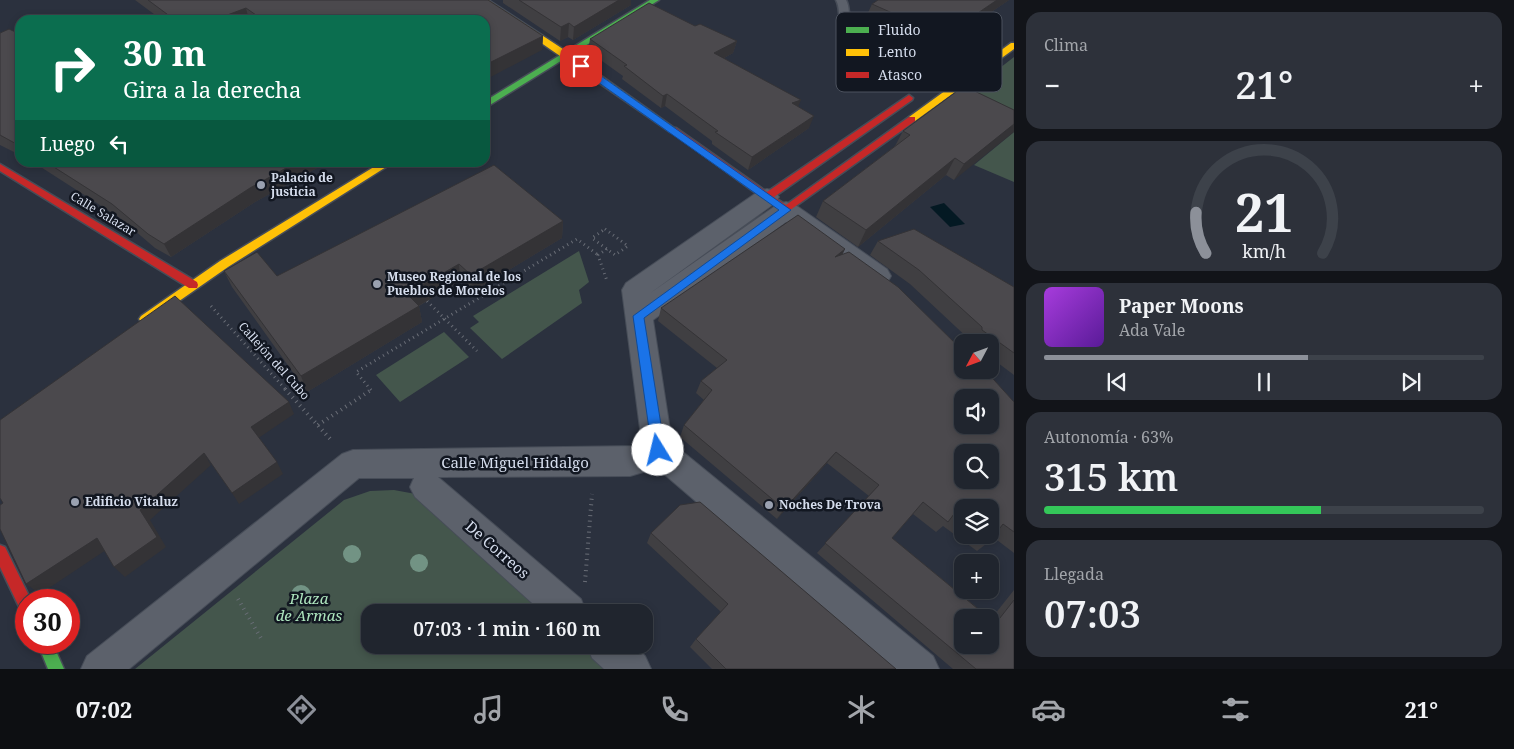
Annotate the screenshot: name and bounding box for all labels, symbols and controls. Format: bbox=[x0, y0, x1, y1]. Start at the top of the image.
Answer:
legend bbox=[836, 12, 1002, 92]
text: Fluido bbox=[878, 20, 921, 39]
text: 30 m bbox=[123, 29, 206, 76]
text: Clima bbox=[1044, 34, 1088, 56]
icon: right bbox=[40, 35, 105, 100]
text: Lento bbox=[878, 42, 916, 61]
pin bbox=[560, 45, 602, 87]
icon: arrive bbox=[567, 52, 595, 80]
text: 21° bbox=[1235, 58, 1293, 110]
text: Atasco bbox=[878, 65, 922, 84]
text: − bbox=[1044, 66, 1060, 104]
text: + bbox=[1468, 66, 1484, 104]
text: Gira a la derecha bbox=[123, 74, 301, 104]
icon: left bbox=[105, 130, 133, 158]
text: Luego bbox=[40, 131, 95, 157]
place label: Palacio de justicia bbox=[270, 169, 333, 200]
text: 21 bbox=[1235, 176, 1293, 247]
marker: Palacio de justicia bbox=[255, 179, 267, 191]
street label: Calle Salazar bbox=[67, 187, 139, 240]
text: km/h bbox=[1242, 239, 1286, 263]
place label: Museo Regional de los Pueblos de Morelos bbox=[387, 268, 521, 299]
marker: Museo Regional de los Pueblos de Morelos bbox=[371, 278, 383, 290]
text: Paper Moons bbox=[1119, 293, 1244, 319]
street label: Callejón del Cubo bbox=[235, 318, 314, 403]
text: Ada Vale bbox=[1119, 319, 1185, 341]
north arrow bbox=[954, 334, 999, 379]
map controls bbox=[954, 334, 999, 654]
icon: previous bbox=[1103, 368, 1131, 396]
icon: pause bbox=[1250, 368, 1278, 396]
icon: next bbox=[1397, 368, 1425, 396]
button: sound bbox=[954, 389, 999, 434]
position arrow bbox=[631, 423, 683, 475]
text: Autonomía · 63% bbox=[1044, 426, 1173, 448]
button: search bbox=[954, 444, 999, 489]
text: 315 km bbox=[1044, 450, 1178, 502]
street label: Calle Miguel Hidalgo bbox=[441, 452, 589, 472]
place label: Edificio Vitaluz bbox=[85, 493, 178, 510]
marker: Edificio Vitaluz bbox=[69, 496, 81, 508]
place label: Noches De Trova bbox=[779, 496, 881, 513]
marker: Noches De Trova bbox=[763, 499, 775, 511]
button: layers bbox=[954, 499, 999, 544]
street label: De Correos bbox=[462, 516, 534, 583]
button: + bbox=[954, 554, 999, 599]
text: Llegada bbox=[1044, 563, 1104, 585]
text: 07:03 bbox=[1044, 587, 1141, 639]
park label: Plaza de Armas bbox=[276, 588, 342, 625]
speed limit sign: 30 bbox=[15, 589, 80, 654]
button: − bbox=[954, 609, 999, 654]
text: 07:03 · 1 min · 160 m bbox=[413, 616, 601, 642]
icon: directions bbox=[284, 692, 319, 727]
icon: music bbox=[471, 692, 506, 727]
icon: phone bbox=[657, 692, 692, 727]
icon: climate bbox=[844, 692, 879, 727]
icon: car bbox=[1031, 692, 1066, 727]
icon: filters bbox=[1218, 692, 1253, 727]
text: 07:02 bbox=[76, 694, 132, 724]
text: 21° bbox=[1404, 694, 1438, 724]

